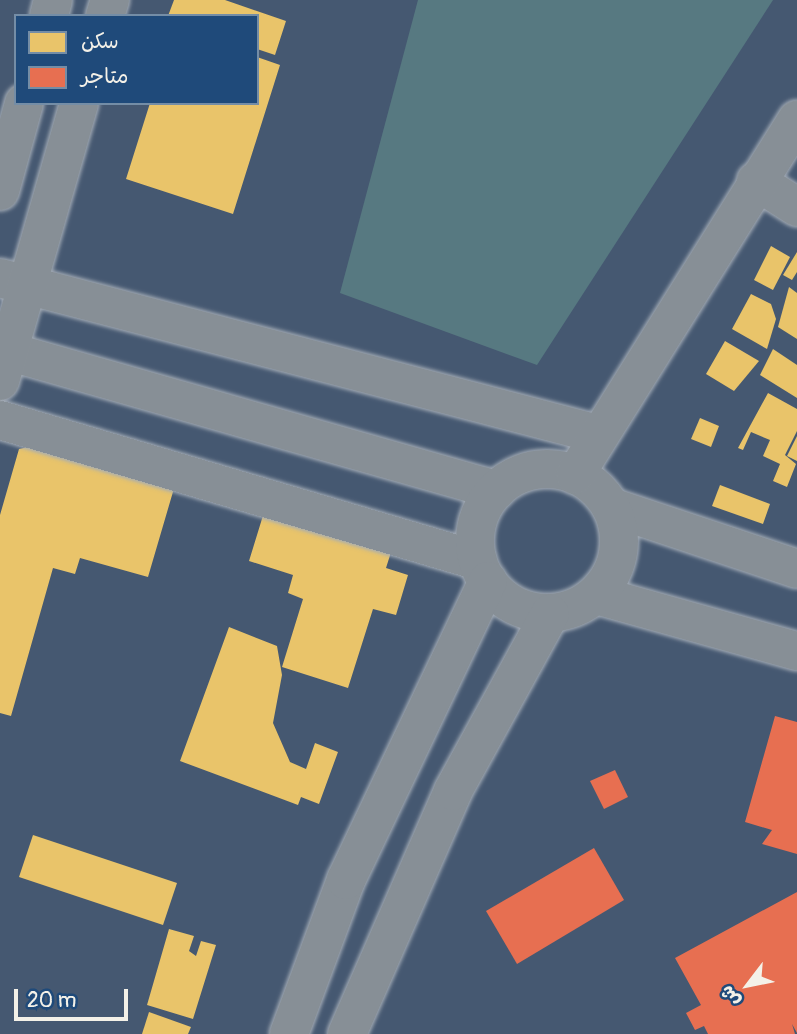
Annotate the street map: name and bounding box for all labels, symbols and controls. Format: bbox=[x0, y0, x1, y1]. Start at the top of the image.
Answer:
legend bbox=[14, 14, 259, 105]
text: سكن bbox=[81, 28, 119, 55]
text: متاجر bbox=[81, 63, 128, 90]
north arrow bbox=[713, 950, 783, 1020]
scale bar bbox=[18, 974, 131, 1018]
text: ش bbox=[714, 981, 746, 1011]
text: 20 m bbox=[27, 987, 76, 1014]

